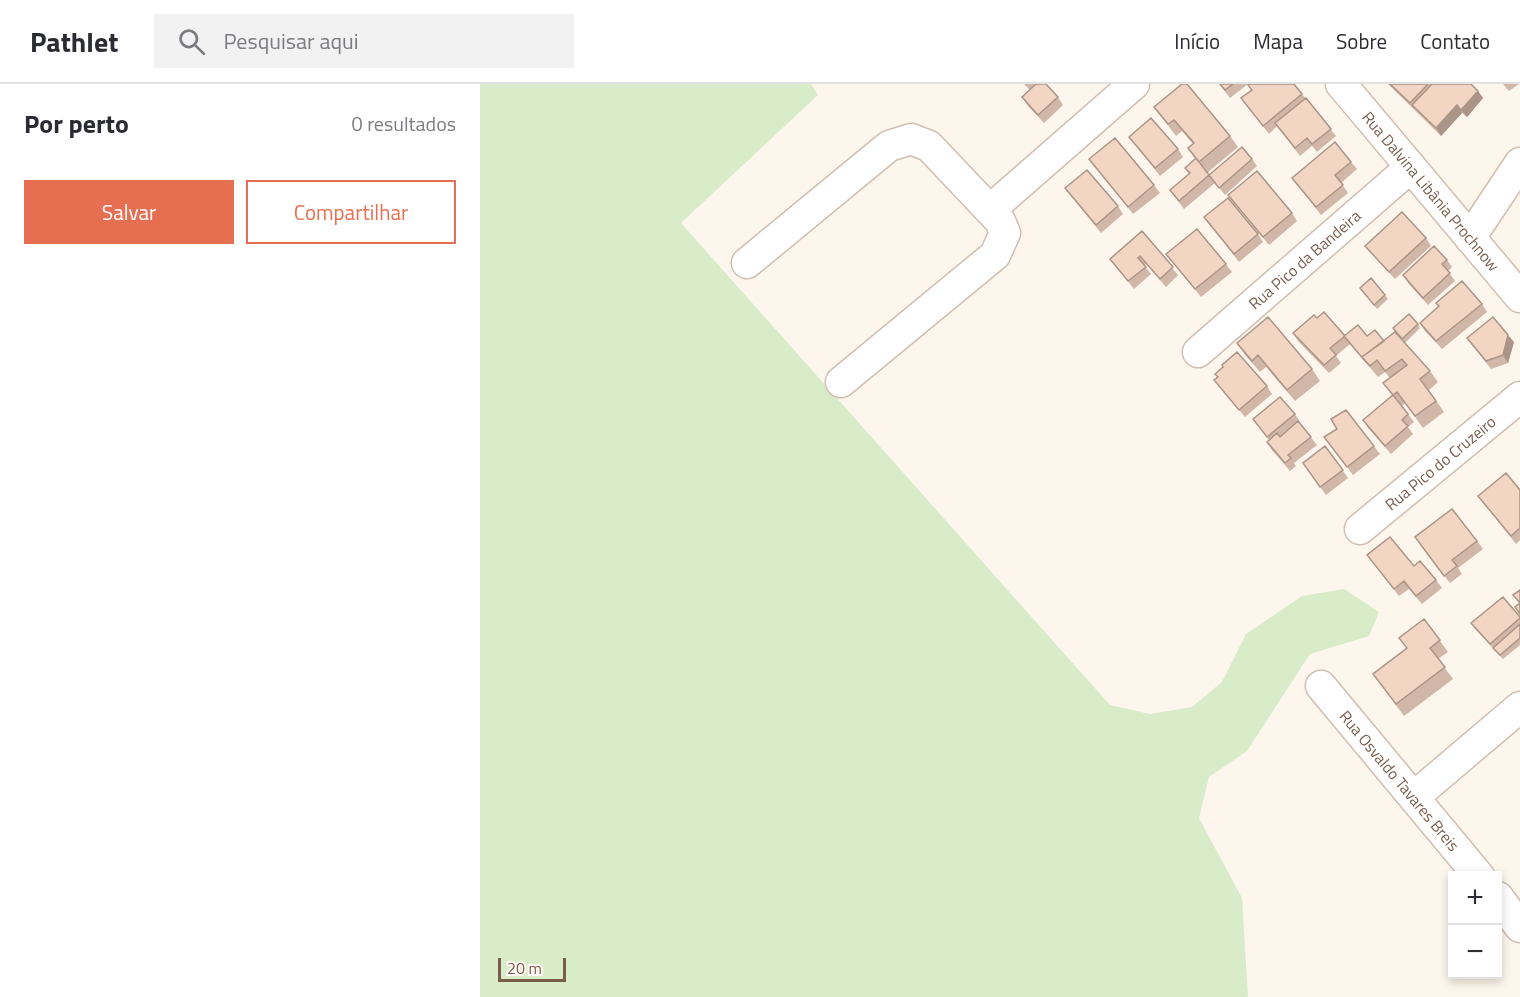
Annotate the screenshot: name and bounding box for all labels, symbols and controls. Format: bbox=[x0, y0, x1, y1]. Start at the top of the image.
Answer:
search box bbox=[154, 14, 574, 68]
text: Pathlet bbox=[30, 20, 118, 63]
text: Pesquisar aqui bbox=[223, 24, 359, 58]
icon: search bbox=[175, 25, 208, 58]
text: Início bbox=[1174, 25, 1220, 57]
text: Mapa bbox=[1253, 25, 1303, 57]
text: Sobre bbox=[1336, 25, 1387, 57]
text: Contato bbox=[1420, 25, 1490, 57]
text: Por perto bbox=[24, 104, 129, 143]
street label: Rua Dalvina Libânia Prochnow bbox=[1357, 106, 1505, 276]
text: 0 resultados bbox=[352, 108, 456, 139]
button: Salvar bbox=[24, 180, 234, 244]
button: Compartilhar bbox=[246, 180, 456, 244]
street label: Rua Pico da Bandeira bbox=[1243, 204, 1366, 315]
street label: Rua Pico do Cruzeiro bbox=[1380, 410, 1501, 516]
street label: Rua Osvaldo Tavares Breis bbox=[1334, 705, 1465, 856]
map controls bbox=[1448, 871, 1502, 979]
button: + bbox=[1448, 871, 1502, 925]
button: − bbox=[1448, 925, 1502, 979]
scale bar bbox=[498, 955, 566, 982]
text: 20 m bbox=[507, 956, 542, 980]

